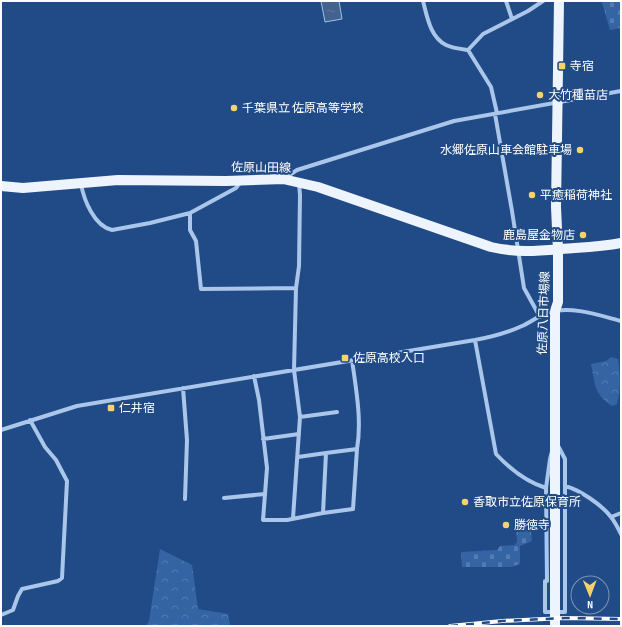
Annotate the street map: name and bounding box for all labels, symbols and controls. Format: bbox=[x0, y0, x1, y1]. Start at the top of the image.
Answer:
place label: 寺宿 bbox=[570, 59, 594, 74]
marker: 寺宿 bbox=[557, 61, 567, 71]
place label: 大竹種苗店 bbox=[548, 88, 608, 103]
marker: 大竹種苗店 bbox=[535, 90, 545, 100]
place label: 千葉県立 佐原高等学校 bbox=[242, 101, 364, 116]
marker: 千葉県立 佐原高等学校 bbox=[229, 103, 239, 113]
place label: 水郷佐原山車会館駐車場 bbox=[440, 143, 572, 158]
marker: 水郷佐原山車会館駐車場 bbox=[575, 145, 585, 155]
street label: 佐原山田線 bbox=[231, 160, 291, 176]
place label: 平癒稲荷神社 bbox=[540, 188, 612, 203]
marker: 平癒稲荷神社 bbox=[527, 190, 537, 200]
place label: 鹿島屋金物店 bbox=[503, 228, 575, 243]
marker: 鹿島屋金物店 bbox=[578, 230, 588, 240]
street label: 佐原八日市場線 bbox=[535, 271, 553, 355]
place label: 佐原高校入口 bbox=[353, 351, 425, 366]
marker: 佐原高校入口 bbox=[340, 353, 350, 363]
place label: 仁井宿 bbox=[119, 401, 155, 416]
marker: 仁井宿 bbox=[106, 403, 116, 413]
place label: 香取市立佐原保育所 bbox=[473, 495, 581, 510]
marker: 香取市立佐原保育所 bbox=[460, 497, 470, 507]
place label: 勝徳寺 bbox=[514, 518, 550, 533]
marker: 勝徳寺 bbox=[501, 520, 511, 530]
north arrow bbox=[570, 575, 610, 615]
text: N bbox=[587, 598, 593, 611]

